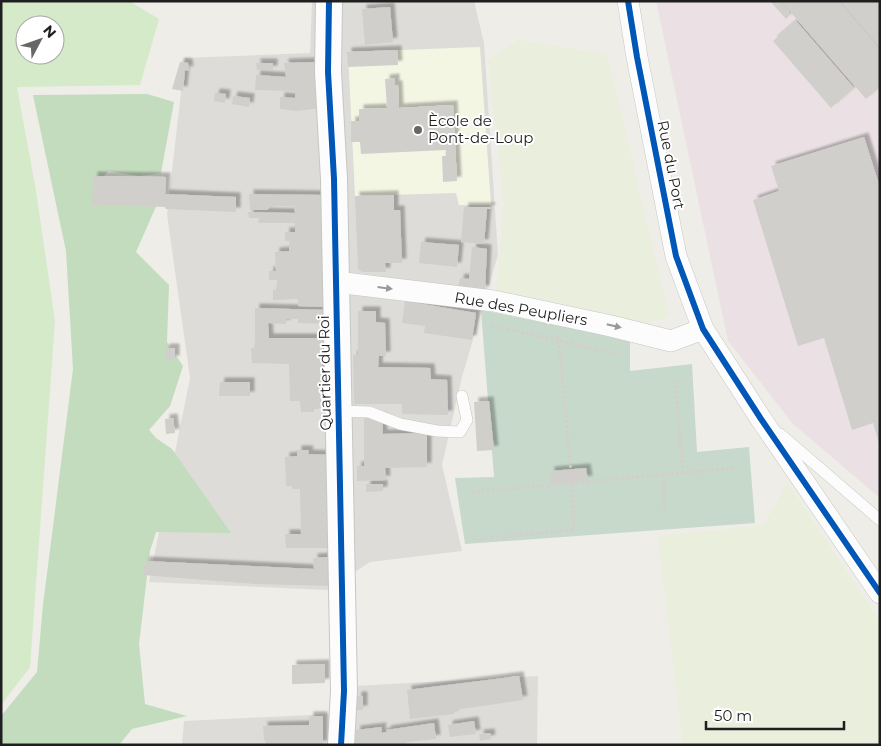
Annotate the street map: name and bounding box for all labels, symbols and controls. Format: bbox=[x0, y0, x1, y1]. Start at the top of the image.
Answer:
north arrow bbox=[15, 15, 65, 65]
text: N bbox=[39, 21, 60, 42]
place label: Ècole de Pont-de-Loup bbox=[428, 111, 533, 147]
street label: Rue du Port bbox=[654, 119, 689, 211]
marker: Ècole de Pont-de-Loup bbox=[412, 124, 424, 136]
one-way arrow bbox=[377, 284, 393, 292]
street label: Rue des Peupliers bbox=[453, 287, 589, 330]
street label: Quartier du Roi bbox=[314, 315, 335, 431]
one-way arrow bbox=[606, 323, 621, 331]
scale bar bbox=[706, 698, 844, 730]
text: 50 m bbox=[714, 706, 752, 725]

